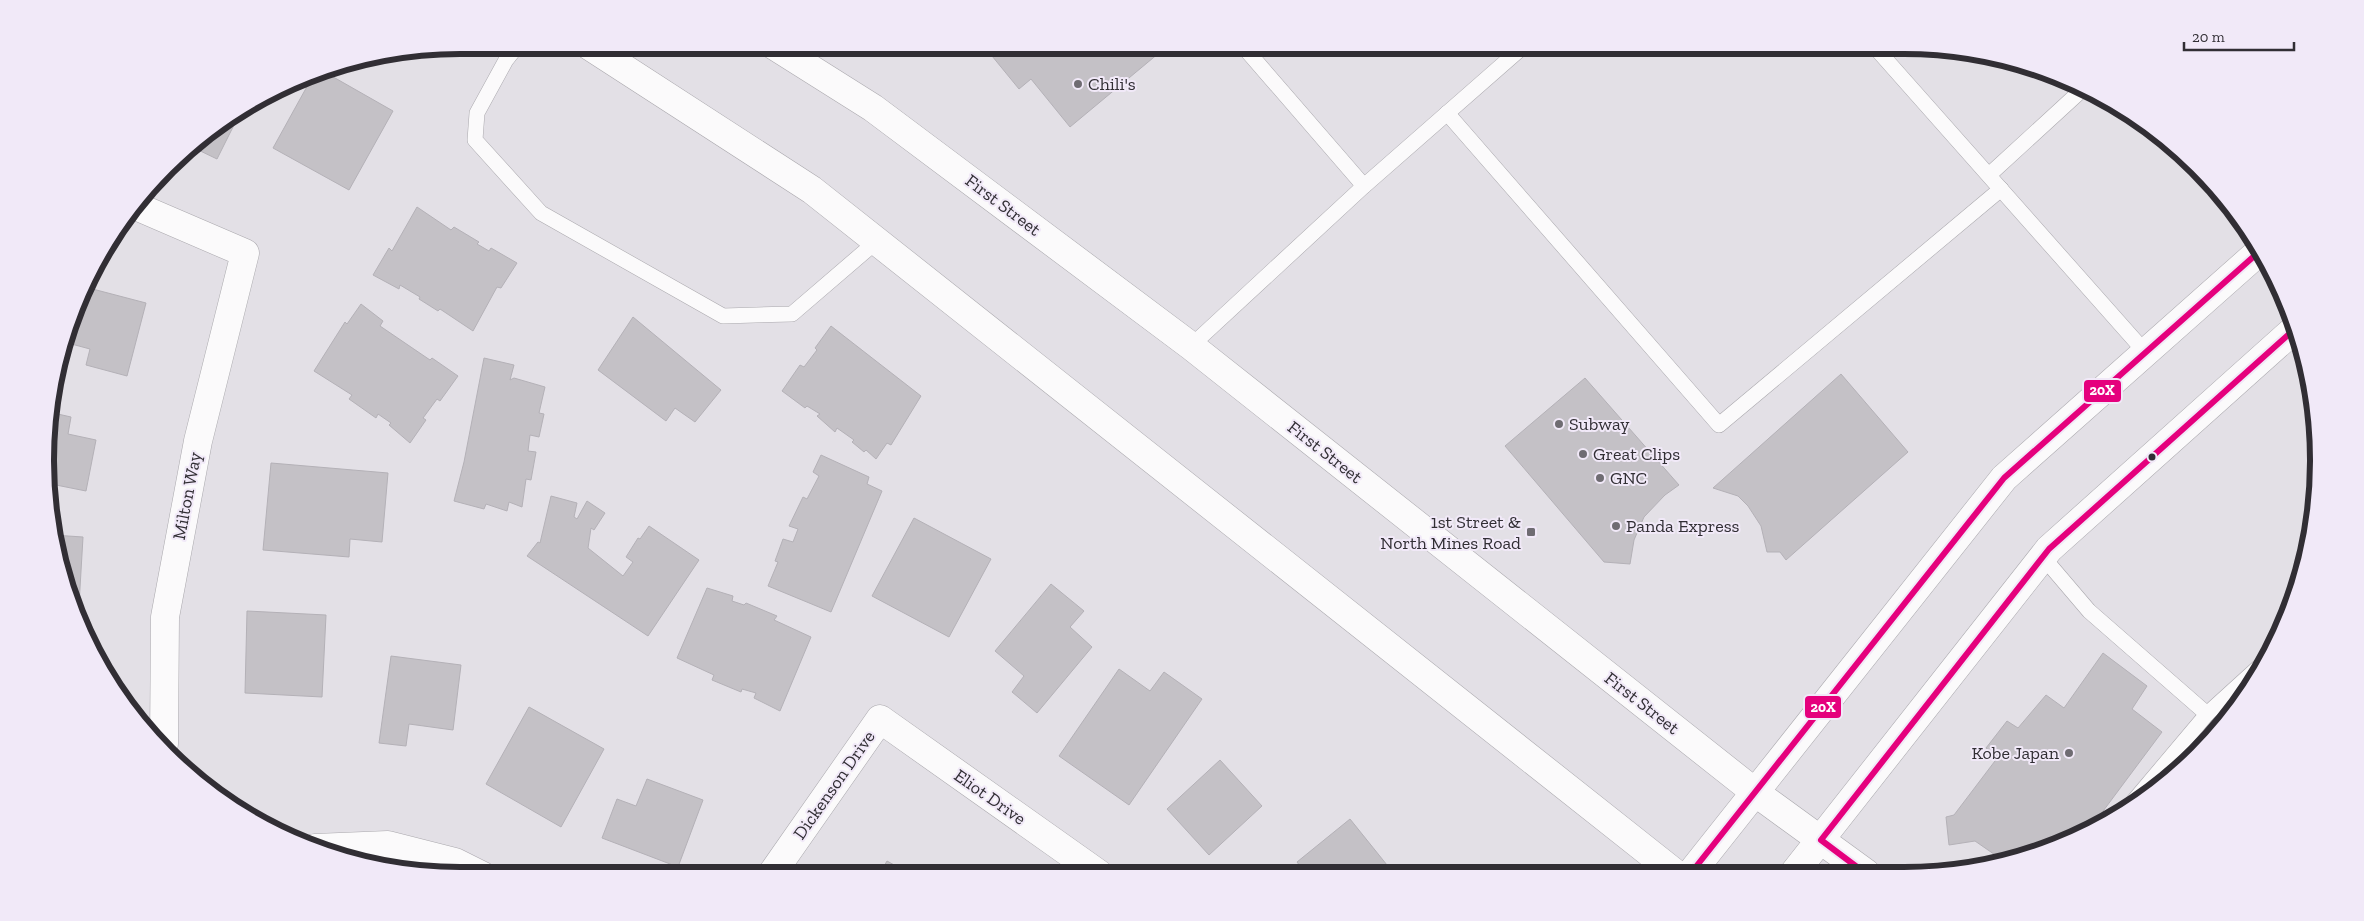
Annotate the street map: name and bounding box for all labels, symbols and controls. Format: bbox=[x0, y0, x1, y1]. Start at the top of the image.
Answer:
scale bar bbox=[2184, 20, 2294, 52]
text: 20 m bbox=[2192, 28, 2225, 46]
place label: Chili's bbox=[1088, 73, 1136, 95]
marker: Chili's bbox=[1072, 78, 1084, 90]
street label: First Street bbox=[961, 170, 1045, 241]
line badge: 20X bbox=[2083, 379, 2122, 403]
text: 20X bbox=[2090, 382, 2115, 399]
place label: Subway bbox=[1569, 413, 1630, 435]
street label: First Street bbox=[1283, 416, 1367, 488]
marker: Subway bbox=[1553, 418, 1565, 430]
place label: Great Clips bbox=[1593, 443, 1680, 465]
marker: Great Clips bbox=[1577, 448, 1589, 460]
street label: Milton Way bbox=[168, 449, 206, 542]
unlabelled marker bbox=[2147, 452, 2157, 462]
place label: GNC bbox=[1610, 467, 1647, 489]
marker: GNC bbox=[1594, 472, 1606, 484]
place label: 1st Street & North Mines Road bbox=[1380, 511, 1521, 554]
place label: Panda Express bbox=[1626, 515, 1740, 537]
marker: Panda Express bbox=[1610, 520, 1622, 532]
marker: 1st Street & North Mines Road bbox=[1525, 526, 1537, 538]
street label: First Street bbox=[1600, 667, 1684, 739]
line badge: 20X bbox=[1804, 695, 1842, 719]
text: 20X bbox=[1811, 699, 1836, 716]
street label: Dickenson Drive bbox=[788, 726, 880, 844]
place label: Kobe Japan bbox=[1971, 742, 2060, 764]
marker: Kobe Japan bbox=[2063, 747, 2075, 759]
street label: Eliot Drive bbox=[950, 764, 1030, 830]

